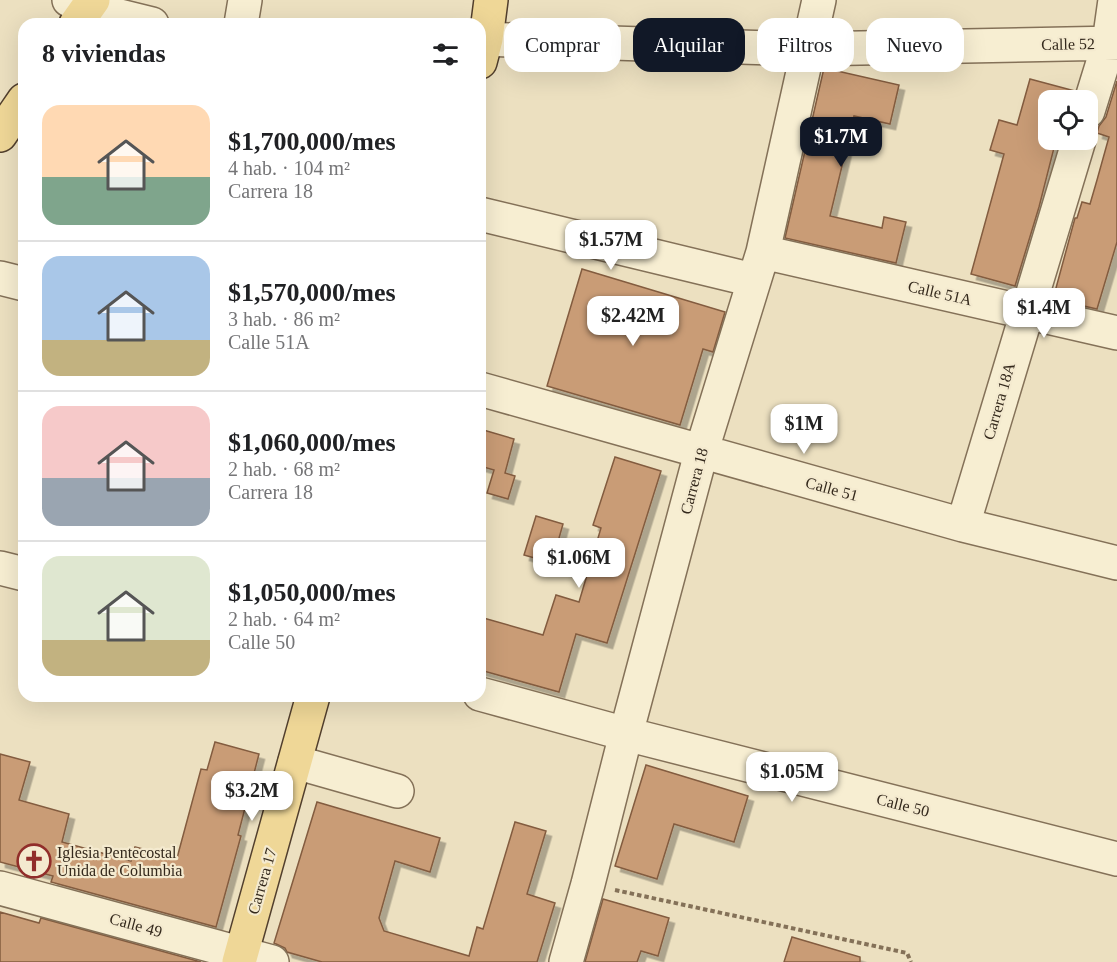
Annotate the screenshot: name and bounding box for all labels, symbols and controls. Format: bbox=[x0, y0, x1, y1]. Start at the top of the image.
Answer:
chip: Comprar bbox=[504, 18, 621, 72]
chip: Alquilar bbox=[633, 18, 745, 72]
chip: Filtros bbox=[757, 18, 854, 72]
chip: Nuevo bbox=[866, 18, 964, 72]
street label: Calle 52 bbox=[1041, 35, 1095, 53]
icon: filters bbox=[429, 38, 462, 71]
text: 8 viviendas bbox=[42, 39, 166, 68]
map controls bbox=[1038, 90, 1098, 150]
button: locate bbox=[1038, 90, 1098, 150]
pin: $1.7M bbox=[799, 117, 883, 168]
text: $1.7M bbox=[814, 125, 868, 147]
text: $1,700,000/mes bbox=[228, 127, 396, 156]
icon: home bbox=[90, 129, 162, 201]
text: 4 hab. · 104 m² bbox=[228, 157, 350, 179]
text: Carrera 18 bbox=[228, 180, 313, 202]
pin: $1.57M bbox=[562, 220, 660, 271]
text: $1.57M bbox=[579, 228, 643, 250]
street label: Calle 51A bbox=[906, 277, 974, 309]
text: $1,570,000/mes bbox=[228, 278, 396, 307]
icon: home bbox=[90, 280, 162, 352]
pin: $1.4M bbox=[1002, 288, 1086, 339]
pin: $2.42M bbox=[584, 296, 682, 347]
text: $1.4M bbox=[1017, 296, 1071, 318]
text: $2.42M bbox=[601, 304, 665, 326]
text: 3 hab. · 86 m² bbox=[228, 308, 340, 330]
text: Calle 51A bbox=[228, 331, 310, 353]
street label: Carrera 18A bbox=[980, 360, 1018, 442]
pin: $1M bbox=[775, 404, 833, 455]
text: $1M bbox=[785, 412, 823, 434]
text: $1,060,000/mes bbox=[228, 428, 396, 457]
icon: home bbox=[90, 430, 162, 502]
street label: Carrera 18 bbox=[677, 446, 711, 516]
text: 2 hab. · 68 m² bbox=[228, 458, 340, 480]
street label: Calle 51 bbox=[804, 474, 860, 504]
text: Carrera 18 bbox=[228, 481, 313, 503]
pin: $1.06M bbox=[530, 538, 628, 589]
text: $1.06M bbox=[547, 546, 611, 568]
text: $1,050,000/mes bbox=[228, 578, 396, 607]
icon: home bbox=[90, 580, 162, 652]
text: 2 hab. · 64 m² bbox=[228, 608, 340, 630]
text: Calle 50 bbox=[228, 631, 295, 653]
pin: $1.05M bbox=[743, 752, 841, 803]
text: $1.05M bbox=[760, 760, 824, 782]
pin: $3.2M bbox=[210, 771, 294, 822]
text: $3.2M bbox=[225, 779, 279, 801]
street label: Calle 50 bbox=[875, 790, 931, 820]
church icon: Iglesia Pentecostal Unida de Columbia bbox=[16, 843, 52, 879]
place label: Iglesia Pentecostal Unida de Columbia bbox=[57, 844, 182, 879]
street label: Carrera 17 bbox=[244, 846, 280, 916]
street label: Calle 49 bbox=[108, 910, 164, 940]

